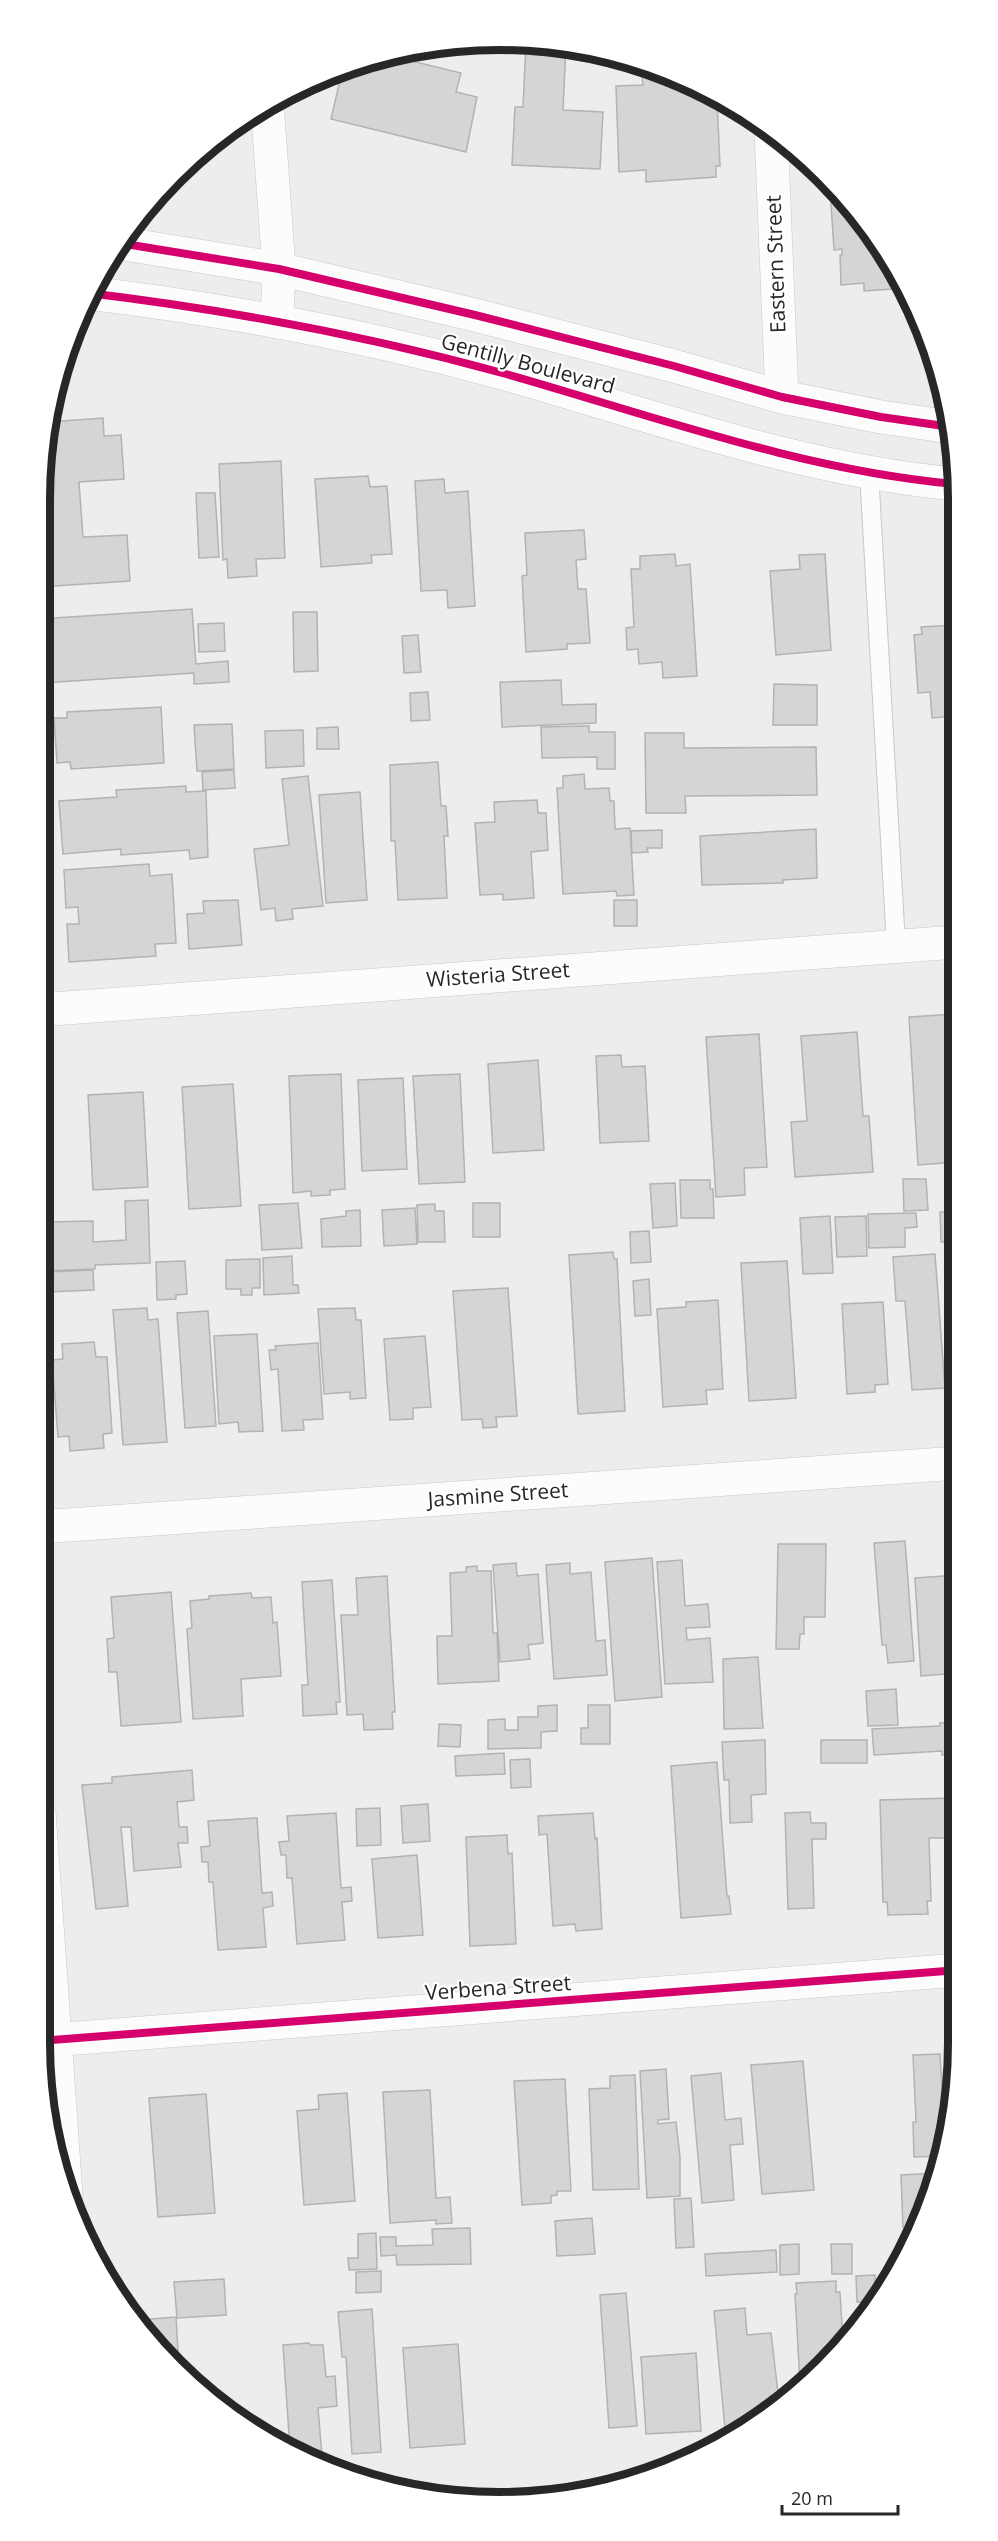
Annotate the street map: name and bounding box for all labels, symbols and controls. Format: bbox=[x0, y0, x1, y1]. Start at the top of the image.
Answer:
street label: Eastern Street bbox=[759, 194, 791, 334]
street label: Gentilly Boulevard bbox=[438, 326, 618, 400]
street label: Wisteria Street bbox=[425, 955, 571, 993]
street label: Jasmine Street bbox=[425, 1475, 569, 1513]
street label: Verbena Street bbox=[424, 1968, 572, 2006]
scale bar bbox=[782, 2478, 898, 2516]
text: 20 m bbox=[791, 2486, 833, 2510]

